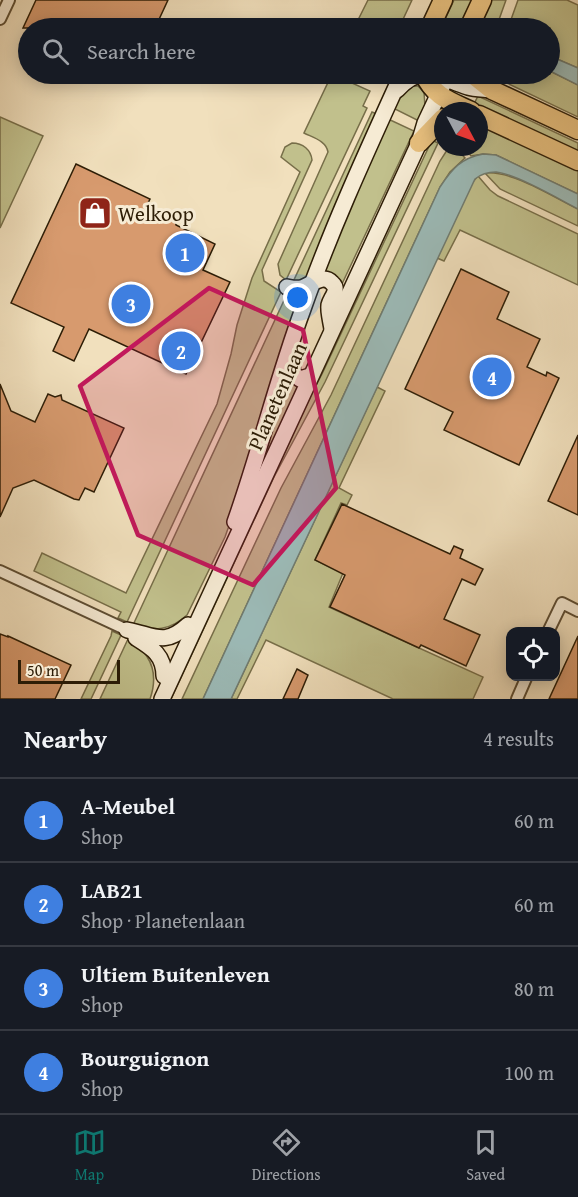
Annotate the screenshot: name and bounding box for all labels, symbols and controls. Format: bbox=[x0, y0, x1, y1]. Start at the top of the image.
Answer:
search box bbox=[18, 18, 560, 84]
icon: search bbox=[39, 35, 72, 68]
text: Search here bbox=[87, 35, 196, 67]
north arrow bbox=[434, 102, 488, 156]
shop icon: Welkoop bbox=[77, 195, 113, 231]
place label: Welkoop bbox=[118, 198, 194, 229]
pin: 1 bbox=[166, 230, 204, 276]
pin: 3 bbox=[112, 282, 150, 326]
your location bbox=[283, 283, 312, 312]
pin: 2 bbox=[162, 328, 201, 374]
street label: Planetenlaan bbox=[239, 337, 315, 455]
pin: 4 bbox=[472, 354, 512, 400]
map controls bbox=[506, 627, 560, 681]
button: locate bbox=[506, 627, 560, 681]
scale bar bbox=[18, 657, 120, 684]
text: 50 m bbox=[27, 658, 59, 682]
text: Nearby bbox=[24, 719, 107, 758]
text: 4 results bbox=[483, 724, 554, 753]
text: A-Meubel bbox=[81, 790, 175, 822]
text: 1 bbox=[38, 806, 49, 835]
text: 60 m bbox=[514, 806, 554, 835]
text: Shop bbox=[81, 822, 123, 851]
text: LAB21 bbox=[81, 874, 143, 906]
text: 2 bbox=[38, 890, 49, 919]
text: 60 m bbox=[514, 890, 554, 919]
text: Shop · Planetenlaan bbox=[81, 906, 245, 935]
text: Ultiem Buitenleven bbox=[81, 958, 270, 990]
text: 3 bbox=[38, 974, 49, 1003]
text: 80 m bbox=[514, 974, 554, 1003]
text: Shop bbox=[81, 990, 123, 1019]
text: Bourguignon bbox=[81, 1042, 209, 1074]
text: 4 bbox=[38, 1058, 49, 1087]
text: 100 m bbox=[504, 1058, 554, 1087]
text: Shop bbox=[81, 1074, 123, 1103]
tab: Map bbox=[73, 1126, 106, 1186]
tab: Directions bbox=[252, 1126, 321, 1186]
tab: Saved bbox=[466, 1126, 505, 1186]

